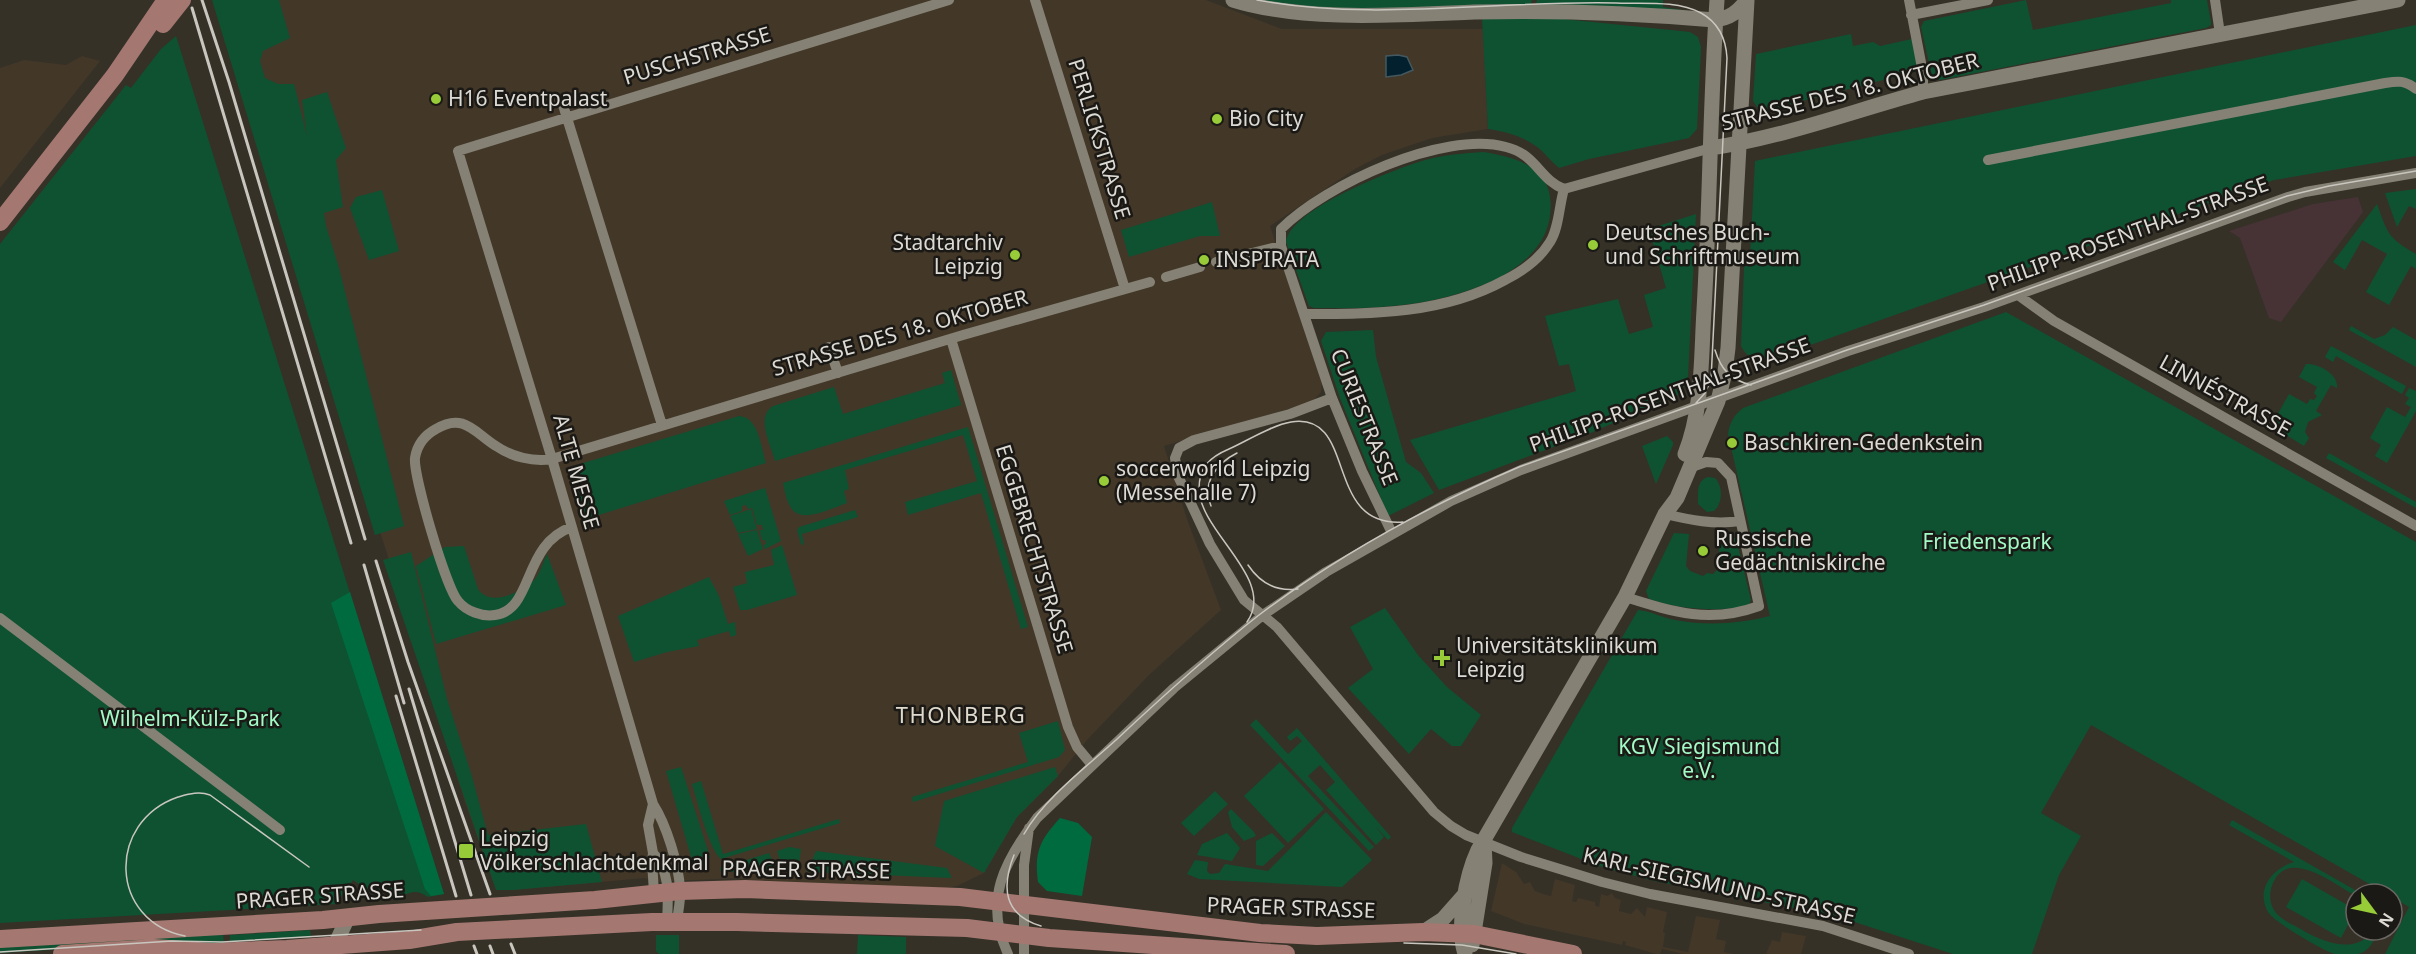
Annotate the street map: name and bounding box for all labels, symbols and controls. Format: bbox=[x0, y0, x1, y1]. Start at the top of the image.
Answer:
street label: PUSCHSTRASSE bbox=[620, 19, 774, 91]
street label: STRASSE DES 18. OKTOBER bbox=[1718, 45, 1981, 137]
street label: PERLICKSTRASSE bbox=[1062, 55, 1138, 222]
place label: H16 Eventpalast bbox=[448, 84, 608, 112]
marker: H16 Eventpalast bbox=[429, 92, 443, 106]
place label: Bio City bbox=[1229, 104, 1304, 132]
marker: Bio City bbox=[1210, 112, 1224, 126]
street label: PHILIPP-ROSENTHAL-STRASSE bbox=[1983, 169, 2272, 297]
place label: Deutsches Buch- und Schriftmuseum bbox=[1605, 218, 1800, 270]
place label: Stadtarchiv Leipzig bbox=[892, 228, 1003, 280]
marker: Deutsches Buch- und Schriftmuseum bbox=[1586, 238, 1600, 252]
place label: INSPIRATA bbox=[1216, 245, 1320, 273]
marker: Stadtarchiv Leipzig bbox=[1008, 248, 1022, 262]
marker: INSPIRATA bbox=[1197, 253, 1211, 267]
street label: STRASSE DES 18. OKTOBER bbox=[769, 282, 1031, 382]
street label: PHILIPP-ROSENTHAL-STRASSE bbox=[1525, 330, 1814, 458]
street label: CURIESTRASSE bbox=[1325, 344, 1405, 489]
street label: LINNÉSTRASSE bbox=[2155, 347, 2296, 443]
street label: ALTE MESSE bbox=[547, 411, 607, 532]
place label: Baschkiren-Gedenkstein bbox=[1744, 428, 1983, 456]
marker: Baschkiren-Gedenkstein bbox=[1725, 436, 1739, 450]
street label: EGGEBRECHTSTRASSE bbox=[990, 441, 1080, 657]
place label: soccerworld Leipzig (Messehalle 7) bbox=[1116, 454, 1310, 506]
marker: soccerworld Leipzig (Messehalle 7) bbox=[1097, 474, 1111, 488]
place label: Russische Gedächtniskirche bbox=[1715, 524, 1886, 576]
park label: Friedenspark bbox=[1922, 527, 2052, 555]
marker: Russische Gedächtniskirche bbox=[1696, 544, 1710, 558]
place label: Universitätsklinikum Leipzig bbox=[1456, 631, 1658, 683]
marker: Universitätsklinikum Leipzig bbox=[1433, 649, 1451, 667]
district label: THONBERG bbox=[896, 699, 1026, 729]
park label: Wilhelm-Külz-Park bbox=[100, 704, 280, 732]
park label: KGV Siegismund e.V. bbox=[1618, 732, 1780, 784]
place label: Leipzig Völkerschlachtdenkmal bbox=[480, 824, 709, 876]
street label: KARL-SIEGISMUND-STRASSE bbox=[1580, 840, 1858, 930]
marker: Leipzig Völkerschlachtdenkmal bbox=[457, 842, 475, 860]
street label: PRAGER STRASSE bbox=[721, 854, 891, 884]
street label: PRAGER STRASSE bbox=[235, 875, 405, 915]
north arrow bbox=[2344, 882, 2404, 942]
street label: PRAGER STRASSE bbox=[1206, 890, 1376, 924]
text: N bbox=[2374, 909, 2399, 932]

